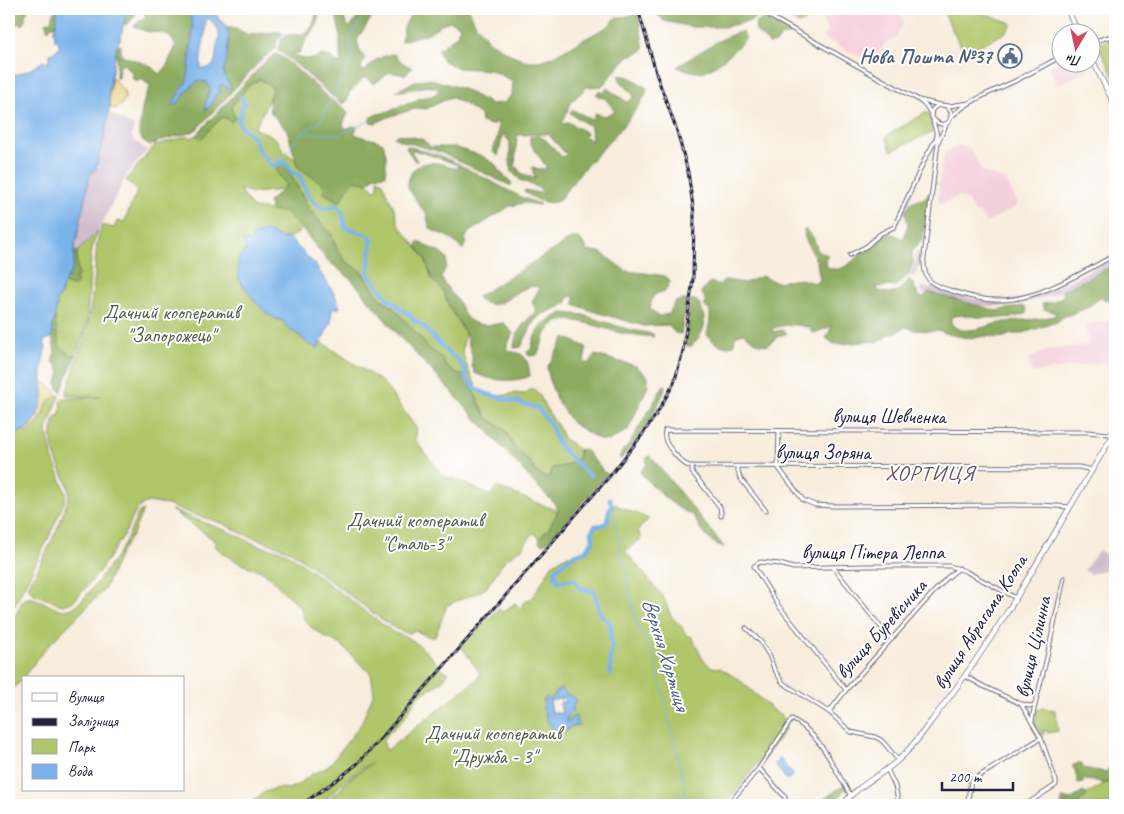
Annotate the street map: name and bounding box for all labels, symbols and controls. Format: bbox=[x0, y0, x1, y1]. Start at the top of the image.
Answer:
north arrow bbox=[1052, 22, 1102, 72]
public building icon: Нова Пошта №37 bbox=[997, 43, 1023, 69]
place label: Нова Пошта №37 bbox=[859, 44, 994, 69]
text: Пн bbox=[1065, 51, 1083, 70]
park label: Дачний кооператив "Запорожець" bbox=[103, 300, 242, 348]
street label: вулиця Шевченка bbox=[833, 404, 947, 429]
street label: вулиця Зоряна bbox=[775, 440, 872, 465]
district label: ХОРТИЦЯ bbox=[885, 459, 978, 487]
park label: Дачний кооператив "Сталь-3" bbox=[347, 508, 486, 556]
street label: вулиця Пітера Леппа bbox=[802, 540, 945, 565]
street label: вулиця Абрагама Коопа bbox=[927, 549, 1034, 694]
street label: вулиця Буревісника bbox=[830, 573, 933, 684]
street label: вулиця Цілинна bbox=[1009, 592, 1057, 700]
water label: Верхня Хортиця bbox=[637, 595, 696, 716]
legend bbox=[22, 676, 185, 792]
text: Вулиця bbox=[68, 688, 105, 707]
text: Залізниця bbox=[68, 712, 119, 731]
park label: Дачний кооператив "Дружба - 3" bbox=[425, 721, 564, 769]
text: Парк bbox=[68, 738, 96, 757]
scale bar bbox=[942, 759, 1013, 791]
text: Вода bbox=[68, 762, 93, 781]
text: 200 m bbox=[949, 768, 983, 787]

